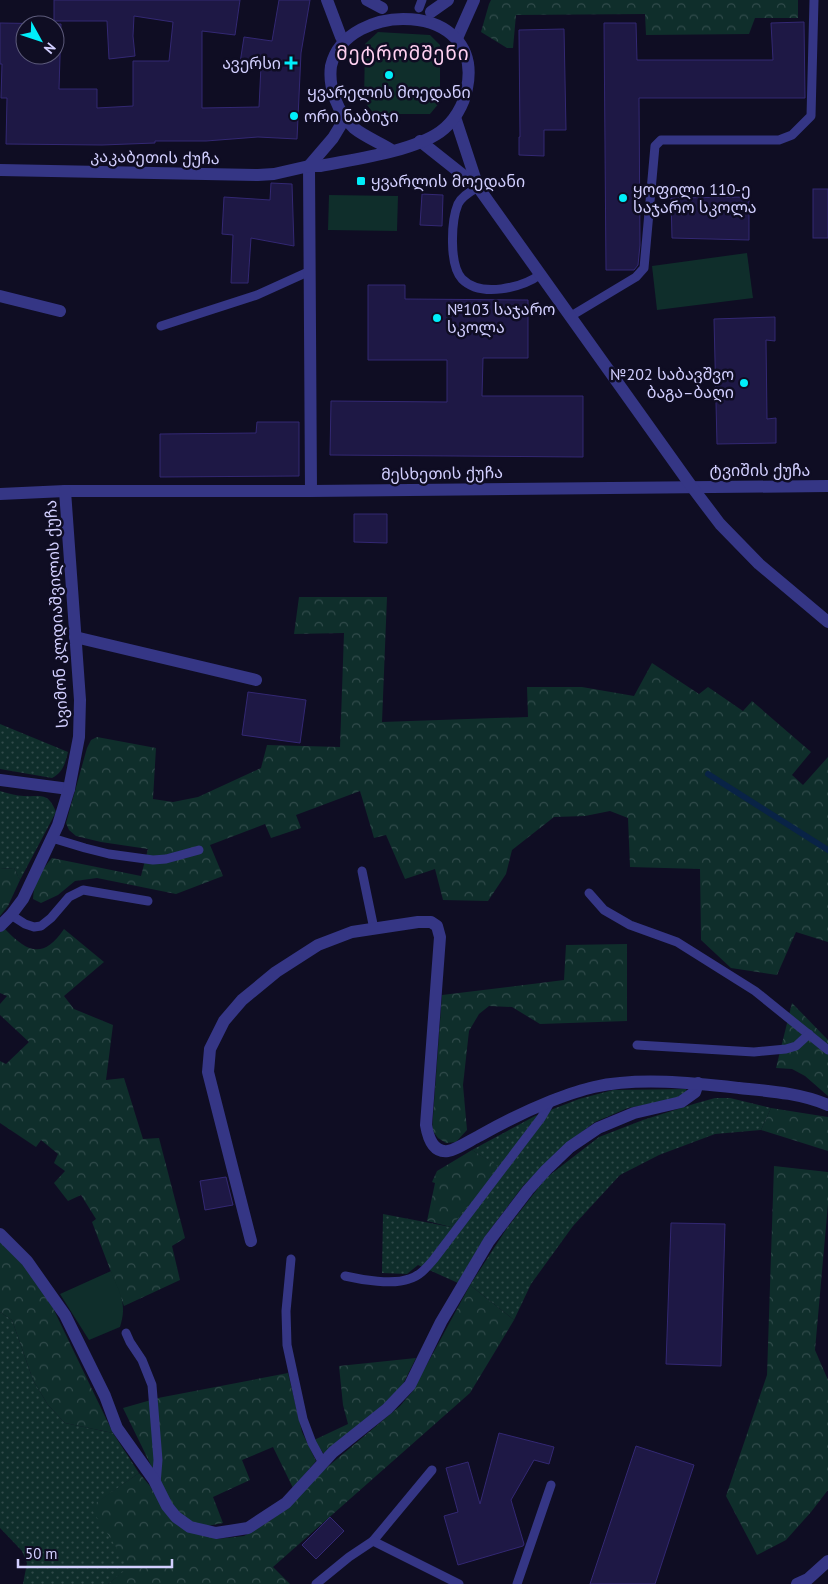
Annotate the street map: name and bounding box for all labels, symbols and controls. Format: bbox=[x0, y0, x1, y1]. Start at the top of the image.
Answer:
north arrow bbox=[15, 15, 65, 65]
text: N bbox=[40, 39, 60, 58]
district label: მეტრომშენი bbox=[336, 41, 470, 65]
place label: ავერსი bbox=[222, 53, 281, 73]
marker: ავერსი bbox=[285, 57, 297, 69]
marker: ყვარელის მოედანი bbox=[383, 69, 395, 81]
place label: ყვარელის მოედანი bbox=[307, 82, 471, 103]
place label: ორი ნაბიჯი bbox=[304, 106, 399, 126]
marker: ორი ნაბიჯი bbox=[288, 110, 300, 122]
street label: კაკაბეთის ქუჩა bbox=[90, 146, 220, 168]
place label: ყვარლის მოედანი bbox=[371, 171, 525, 192]
marker: ყვარლის მოედანი bbox=[355, 175, 367, 187]
place label: ყოფილი 110-ე საჯარო სკოლა bbox=[633, 179, 757, 218]
marker: ყოფილი 110-ე საჯარო სკოლა bbox=[617, 192, 629, 204]
place label: №103 საჯარო სკოლა bbox=[447, 299, 555, 338]
marker: №103 საჯარო სკოლა bbox=[431, 312, 443, 324]
place label: №202 საბავშვო ბაგა–ბაღი bbox=[610, 364, 734, 402]
marker: №202 საბავშვო ბაგა–ბაღი bbox=[738, 377, 750, 389]
street label: ტვიშის ქუჩა bbox=[710, 460, 810, 480]
street label: მესხეთის ქუჩა bbox=[381, 462, 503, 484]
street label: სვიმონ კლდიაშვილის ქუჩა bbox=[40, 499, 73, 729]
scale bar bbox=[18, 1536, 171, 1568]
text: 50 m bbox=[25, 1544, 58, 1563]

